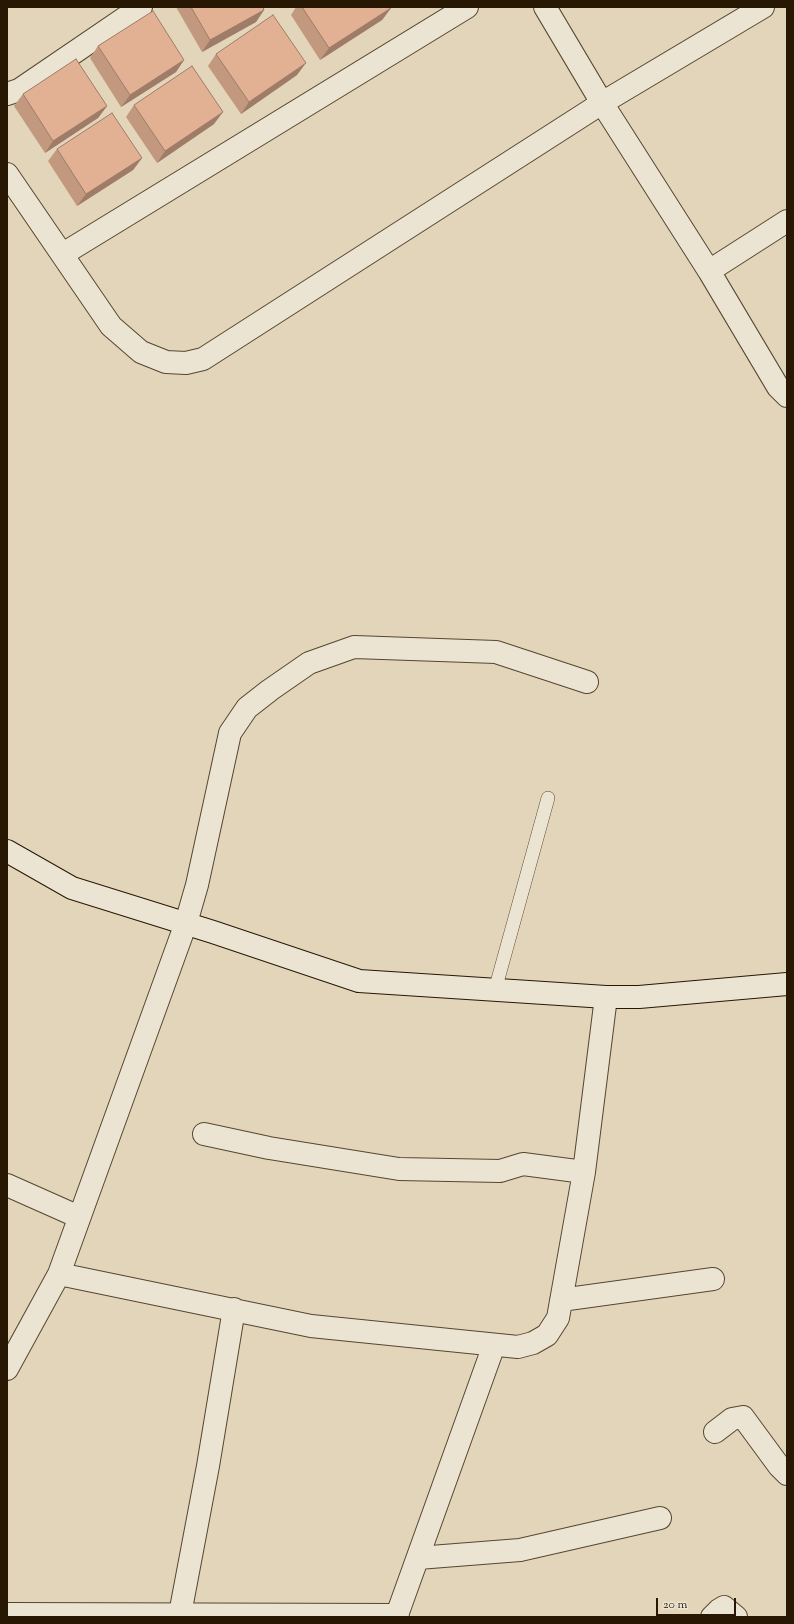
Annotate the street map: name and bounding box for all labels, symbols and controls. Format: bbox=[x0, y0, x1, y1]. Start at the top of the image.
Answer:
scale bar bbox=[658, 1590, 738, 1616]
text: 20 m bbox=[663, 1596, 687, 1614]

